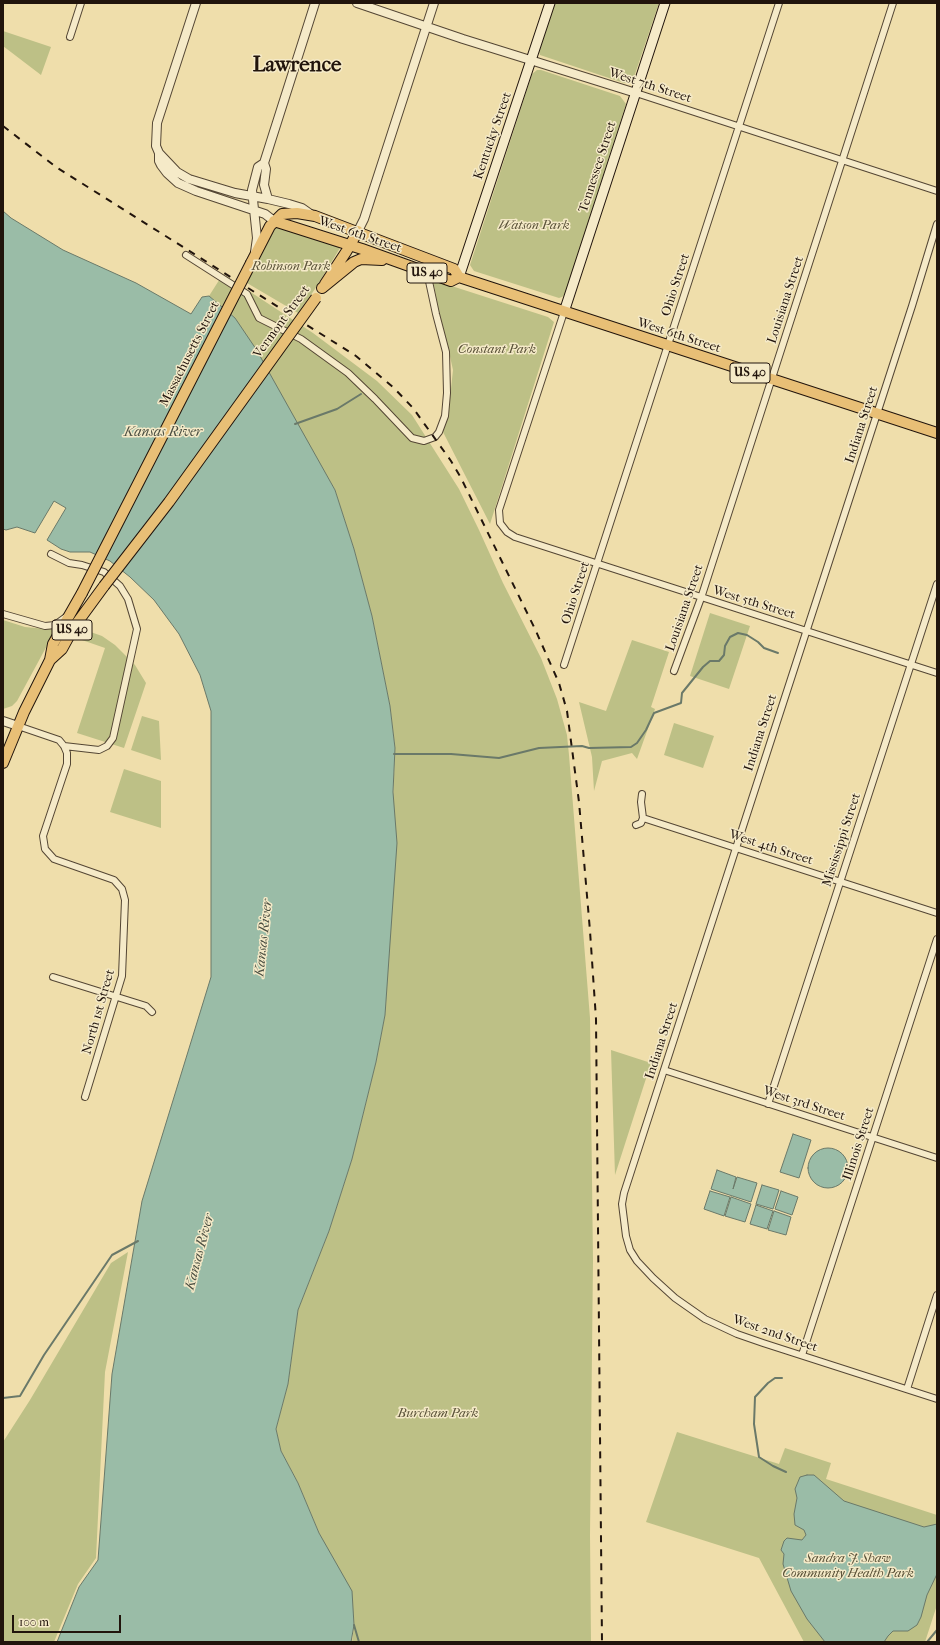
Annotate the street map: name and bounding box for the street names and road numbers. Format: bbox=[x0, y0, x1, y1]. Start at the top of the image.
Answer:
street label: West 7th Street bbox=[607, 65, 693, 107]
street label: Kentucky Street bbox=[471, 90, 515, 182]
street label: Tennessee Street bbox=[576, 119, 620, 215]
street label: West 6th Street bbox=[317, 214, 403, 256]
street label: Ohio Street bbox=[659, 252, 693, 318]
street label: Louisiana Street bbox=[765, 254, 807, 346]
road number: US 40 bbox=[407, 263, 447, 283]
street label: Vermont Street bbox=[250, 283, 314, 361]
street label: Massachusetts Street bbox=[157, 299, 223, 409]
street label: West 6th Street bbox=[635, 315, 723, 357]
road number: US 40 bbox=[730, 363, 770, 383]
street label: Indiana Street bbox=[842, 384, 882, 466]
street label: Ohio Street bbox=[559, 560, 593, 626]
street label: Louisiana Street bbox=[663, 562, 707, 654]
street label: West 5th Street bbox=[711, 583, 797, 623]
road number: US 40 bbox=[52, 620, 92, 640]
street label: Indiana Street bbox=[741, 692, 781, 774]
street label: Mississippi Street bbox=[820, 791, 864, 889]
street label: West 4th Street bbox=[727, 827, 815, 869]
street label: North 1st Street bbox=[79, 968, 119, 1056]
street label: Indiana Street bbox=[642, 1000, 682, 1082]
street label: West 3rd Street bbox=[761, 1083, 847, 1125]
street label: Illinois Street bbox=[840, 1106, 878, 1182]
street label: West 2nd Street bbox=[730, 1312, 820, 1356]

